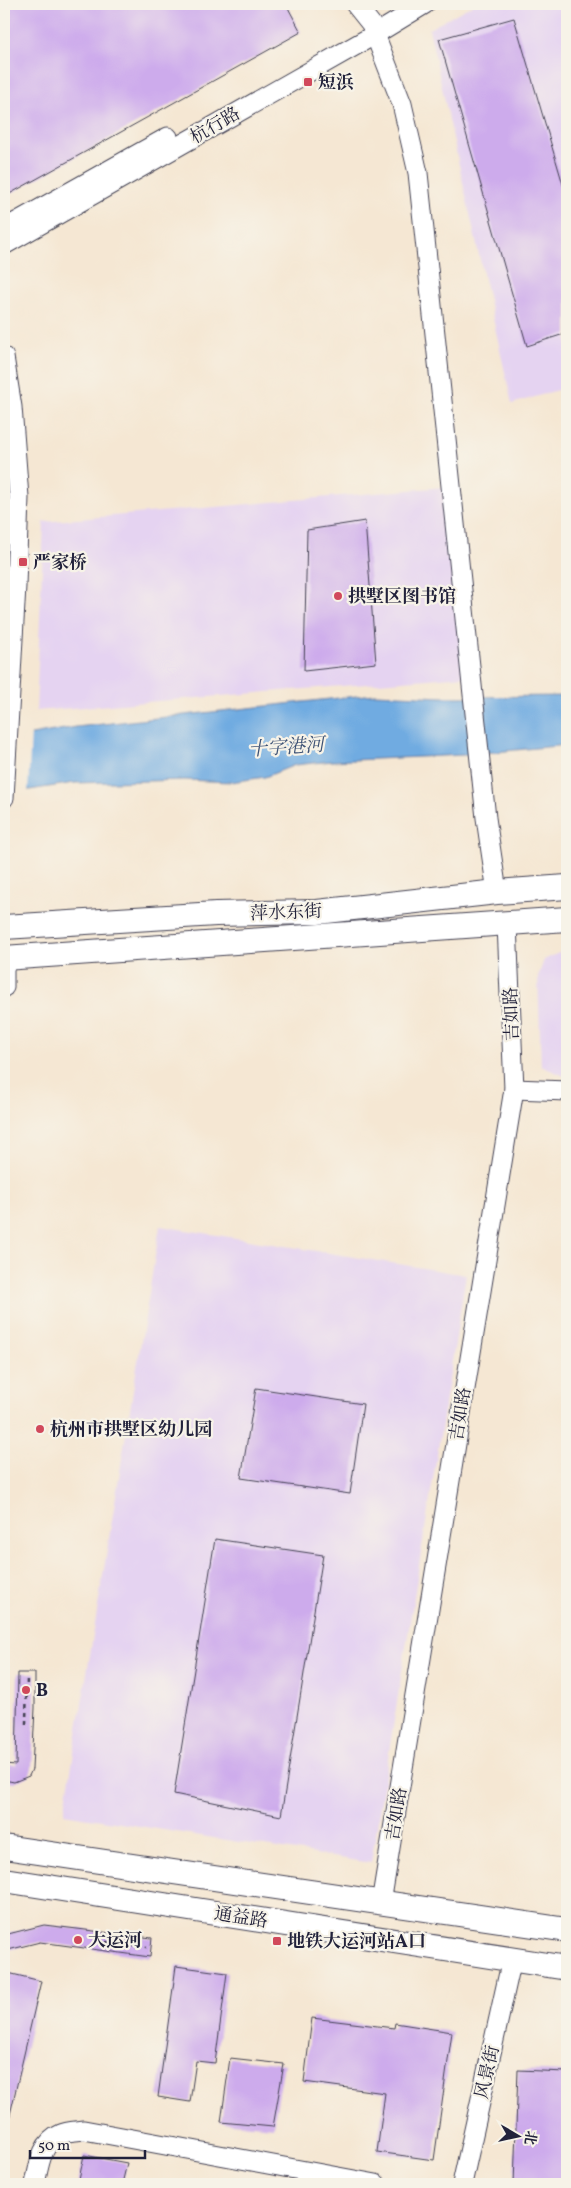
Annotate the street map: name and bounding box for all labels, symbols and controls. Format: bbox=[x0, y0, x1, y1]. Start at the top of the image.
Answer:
place label: 短浜 bbox=[318, 71, 354, 96]
marker: 短浜 bbox=[302, 76, 314, 88]
street label: 杭行路 bbox=[186, 102, 245, 151]
place label: 严家桥 bbox=[33, 551, 87, 576]
marker: 严家桥 bbox=[17, 556, 29, 568]
place label: 拱墅区图书馆 bbox=[348, 585, 456, 610]
marker: 拱墅区图书馆 bbox=[332, 590, 344, 602]
water label: 十字港河 bbox=[247, 732, 328, 764]
street label: 萍水东街 bbox=[250, 900, 322, 927]
street label: 吉如路 bbox=[499, 987, 526, 1041]
street label: 吉如路 bbox=[445, 1386, 478, 1443]
place label: 杭州市拱墅区幼儿园 bbox=[50, 1418, 212, 1443]
marker: 杭州市拱墅区幼儿园 bbox=[34, 1423, 46, 1435]
place label: B bbox=[36, 1679, 48, 1704]
marker: B bbox=[20, 1684, 32, 1696]
street label: 吉如路 bbox=[381, 1786, 414, 1843]
street label: 通益路 bbox=[212, 1902, 269, 1935]
place label: 大运河 bbox=[88, 1929, 142, 1954]
place label: 地铁大运河站A口 bbox=[287, 1930, 426, 1955]
marker: 大运河 bbox=[72, 1934, 84, 1946]
marker: 地铁大运河站A口 bbox=[271, 1935, 283, 1947]
street label: 风景街 bbox=[470, 2043, 507, 2101]
north arrow bbox=[494, 2110, 544, 2160]
scale bar bbox=[30, 2128, 145, 2160]
text: 北 bbox=[519, 2129, 540, 2146]
text: 50 m bbox=[38, 2136, 70, 2157]

